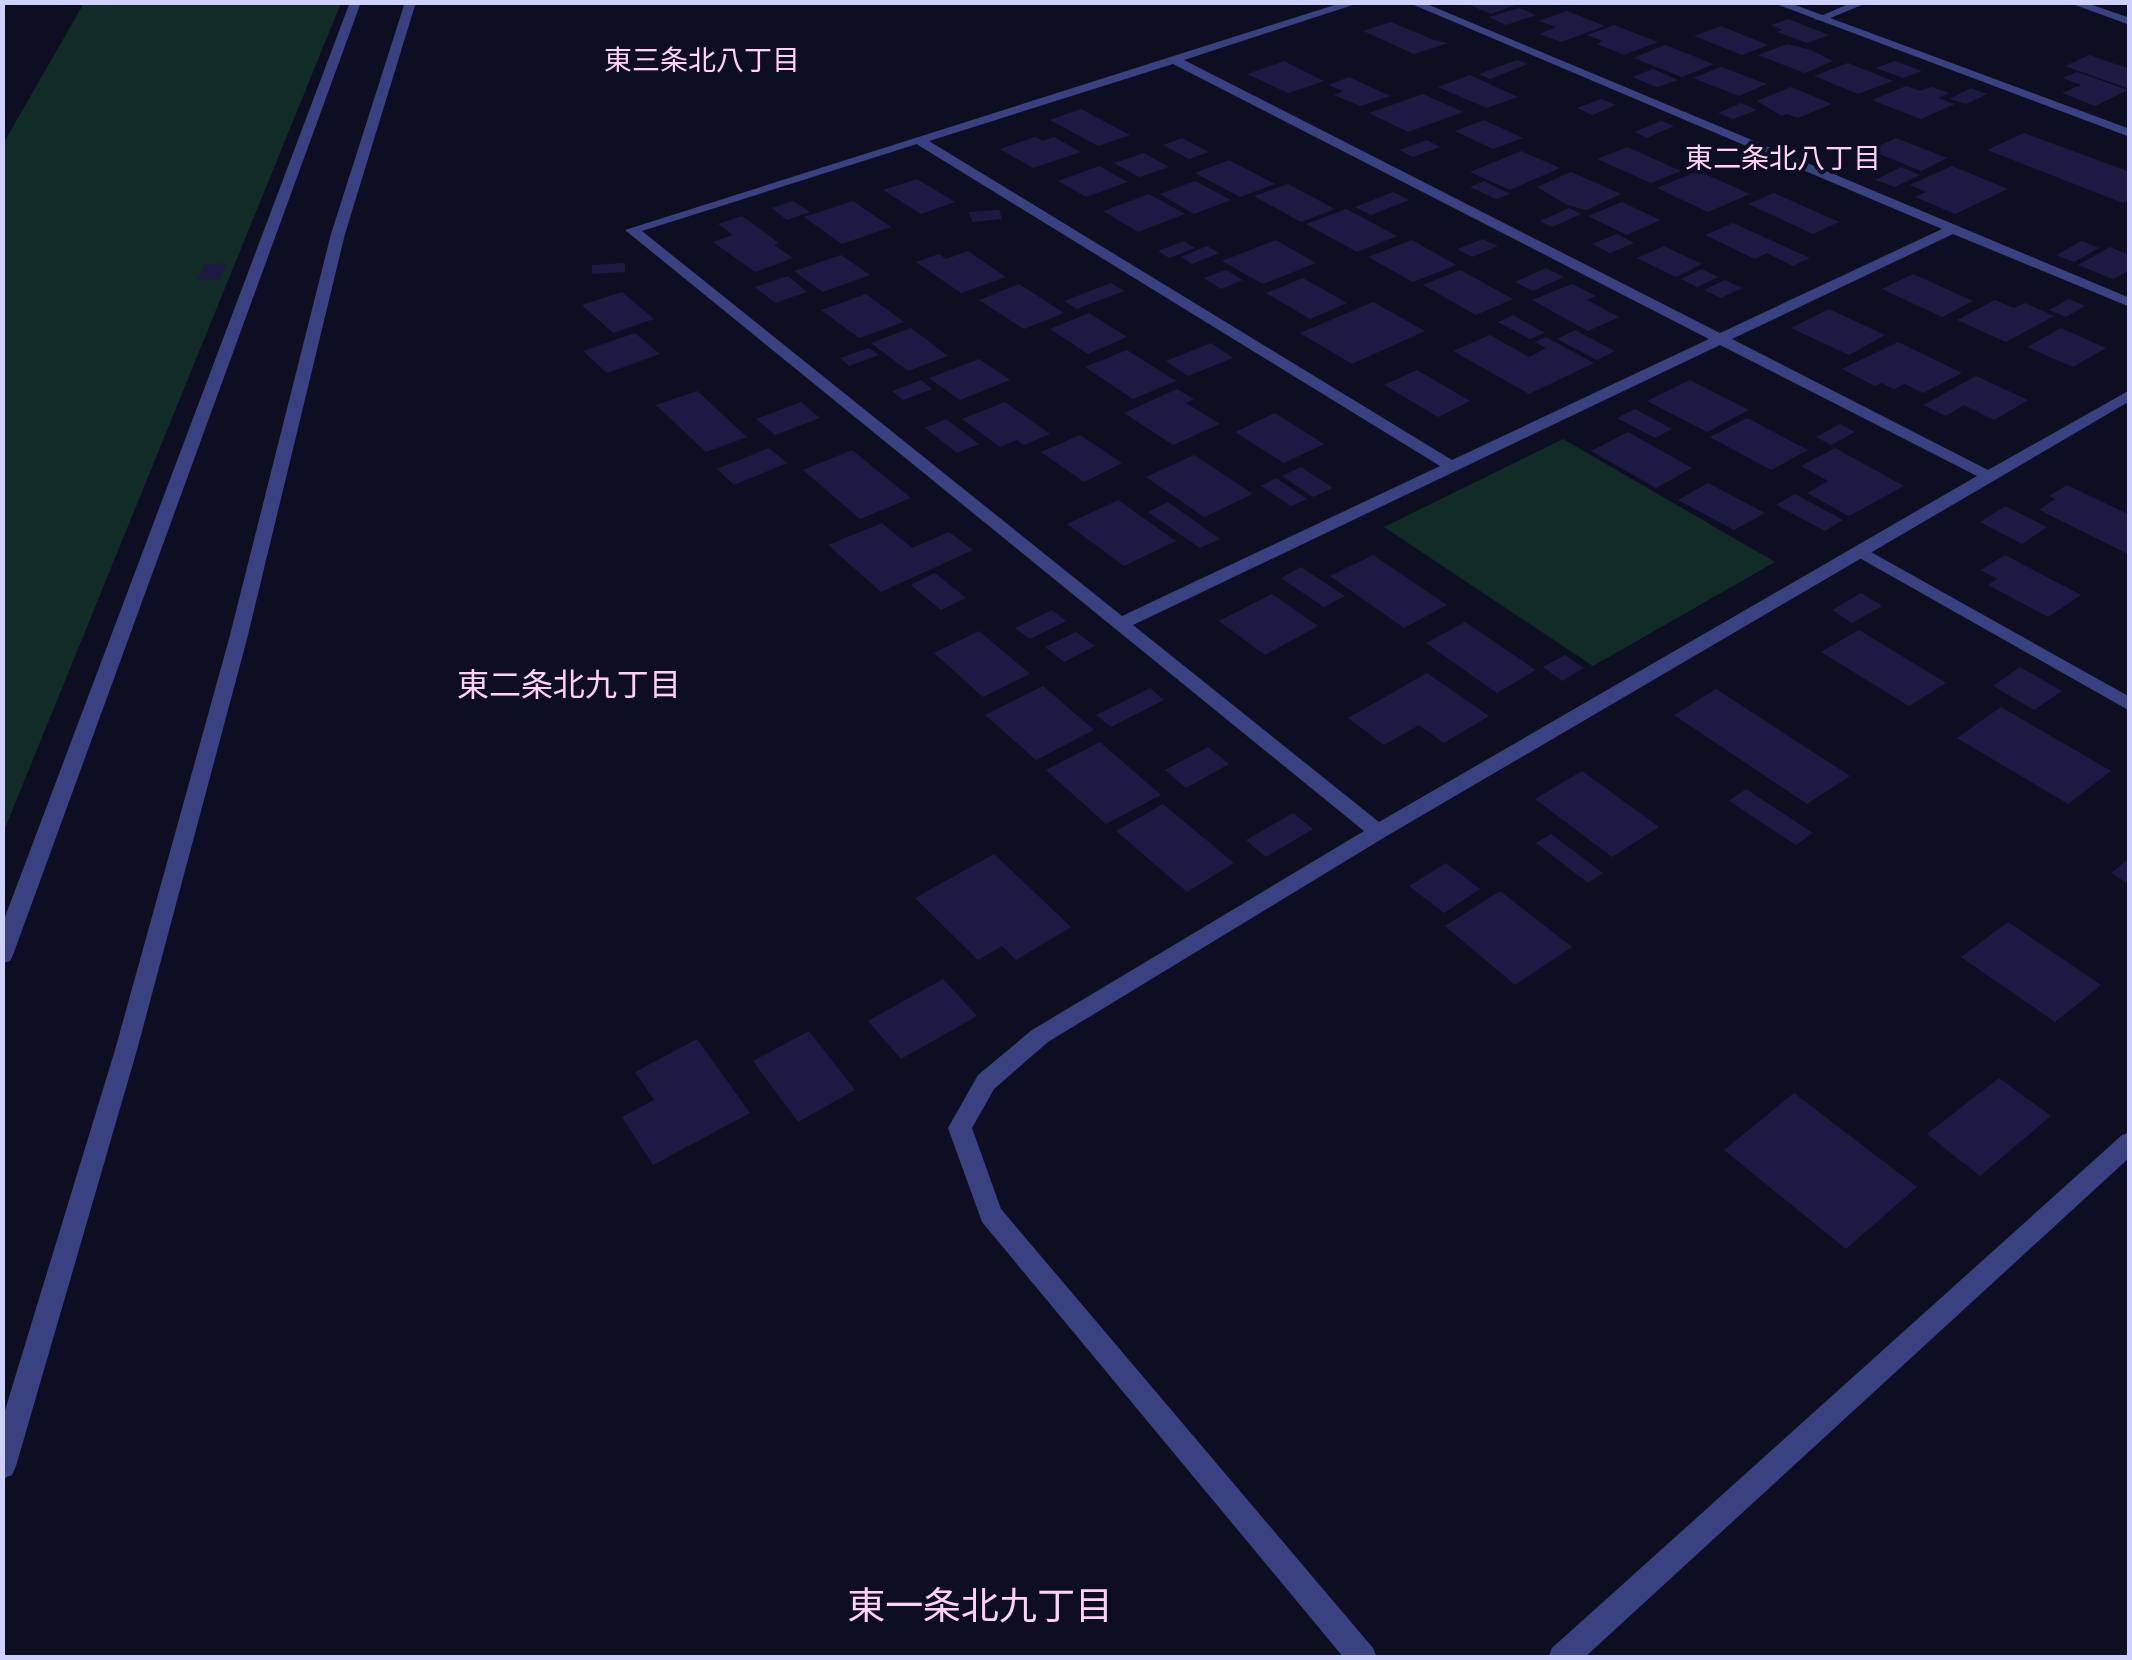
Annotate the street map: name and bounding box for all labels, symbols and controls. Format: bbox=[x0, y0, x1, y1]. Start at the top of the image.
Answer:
district label: 東三条北八丁目 bbox=[604, 40, 800, 78]
district label: 東二条北八丁目 bbox=[1685, 138, 1881, 176]
district label: 東二条北九丁目 bbox=[457, 662, 681, 705]
district label: 東一条北九丁目 bbox=[847, 1578, 1113, 1630]

